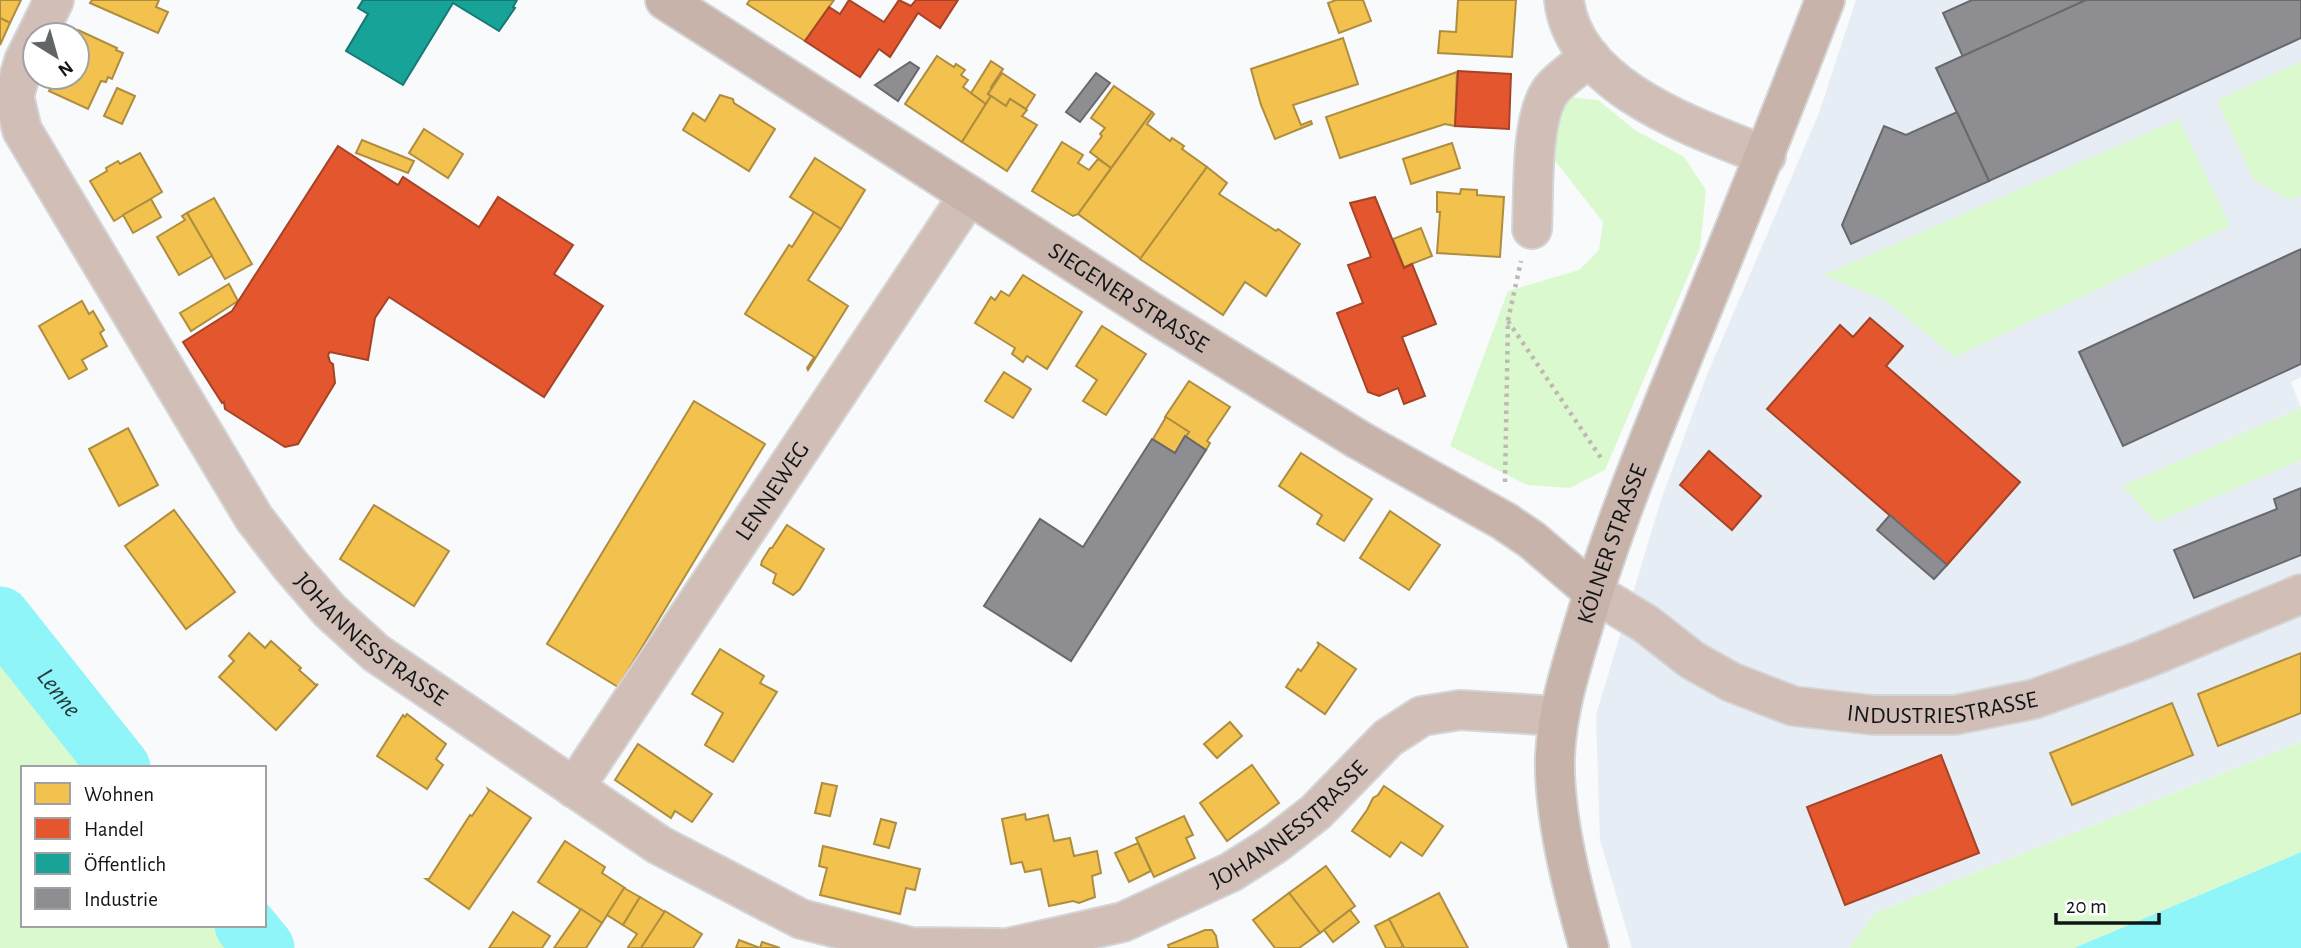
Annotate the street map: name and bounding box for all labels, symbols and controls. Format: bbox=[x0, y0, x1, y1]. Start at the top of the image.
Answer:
north arrow bbox=[21, 21, 91, 91]
text: N bbox=[54, 57, 76, 80]
street label: SIEGENER STRASSE bbox=[1044, 239, 1213, 358]
street label: LENNEWEG bbox=[731, 438, 814, 545]
street label: KÖLNER STRASSE bbox=[1574, 461, 1652, 627]
street label: JOHANNESSTRASSE bbox=[290, 569, 452, 711]
water label: Lenne bbox=[32, 664, 86, 722]
street label: INDUSTRIESTRASSE bbox=[1846, 688, 2040, 728]
street label: JOHANNESSTRASSE bbox=[1207, 756, 1372, 893]
legend bbox=[21, 766, 266, 927]
text: Wohnen bbox=[84, 784, 154, 805]
text: Handel bbox=[84, 819, 144, 840]
text: Öffentlich bbox=[84, 853, 166, 875]
scale bar bbox=[2056, 881, 2159, 925]
text: Industrie bbox=[84, 889, 158, 910]
text: 20 m bbox=[2066, 896, 2107, 917]

